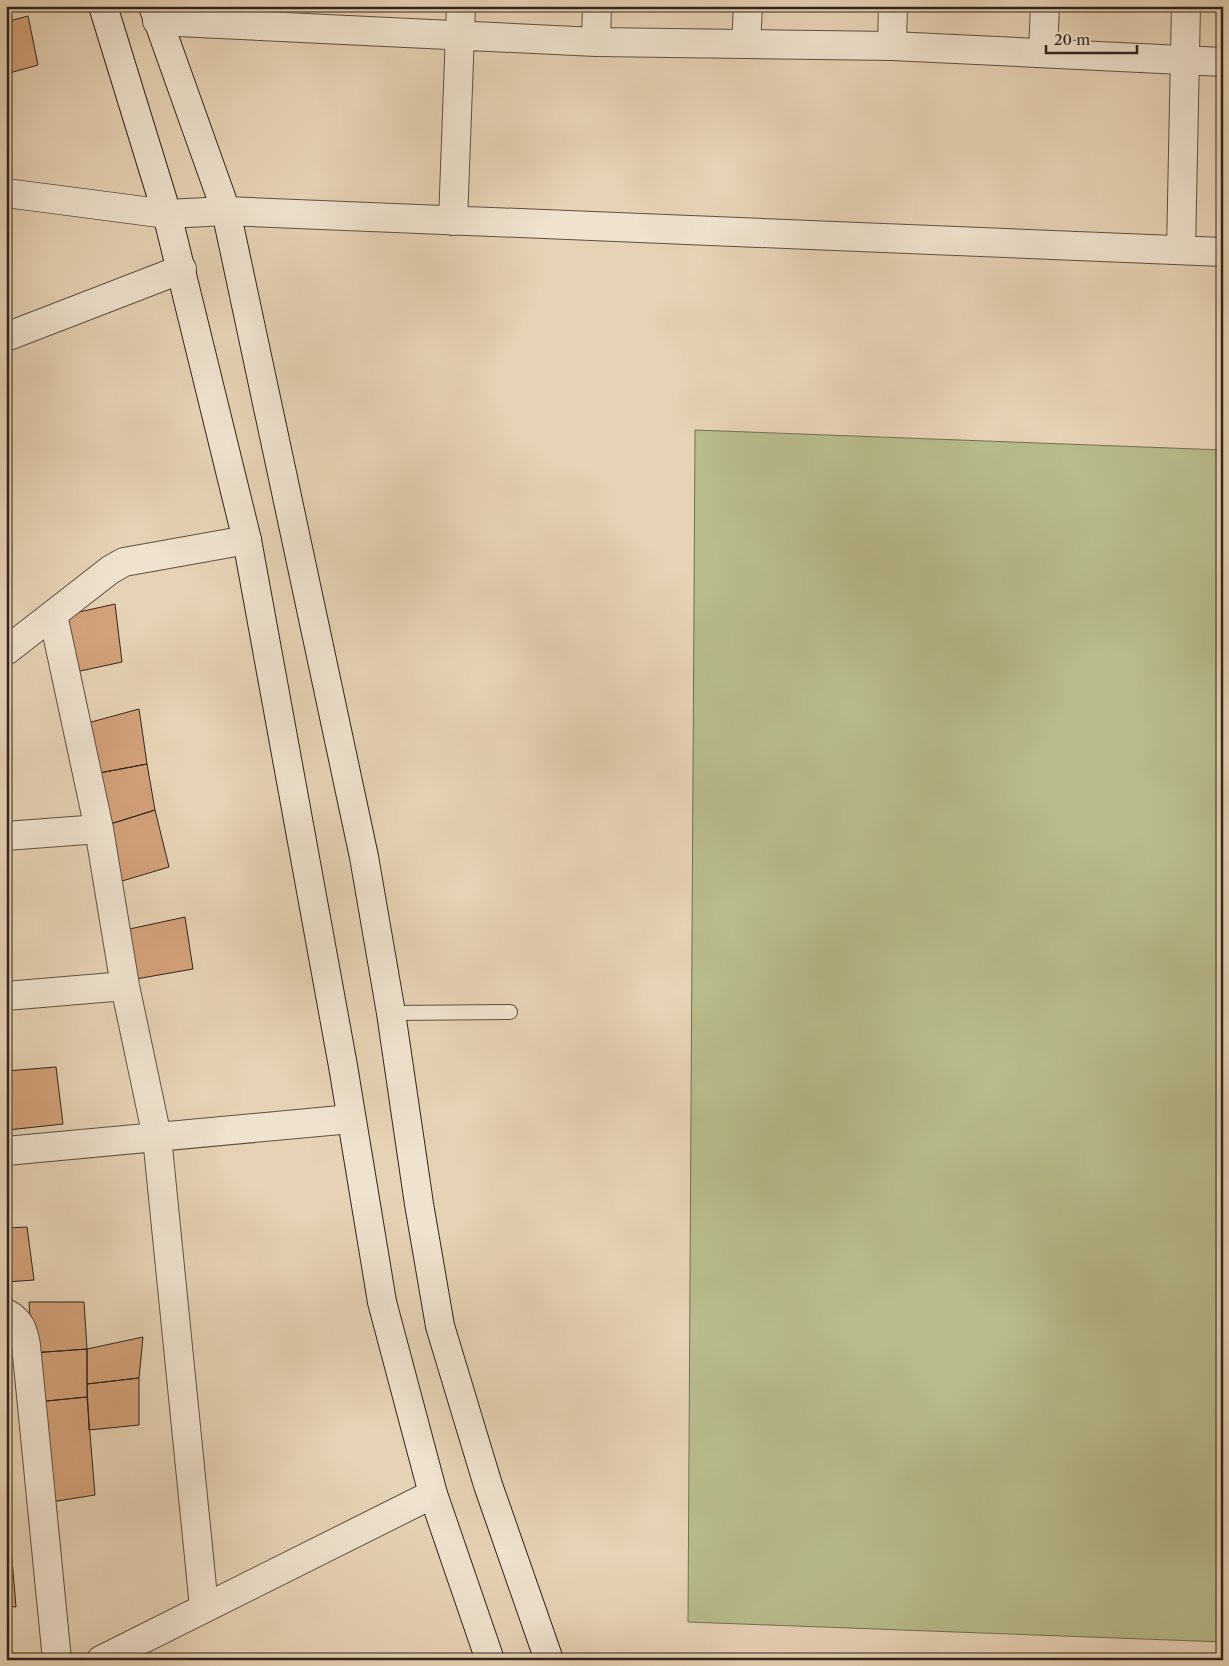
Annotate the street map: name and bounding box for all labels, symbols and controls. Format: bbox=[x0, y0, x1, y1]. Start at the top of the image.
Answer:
scale bar bbox=[1046, 22, 1138, 54]
text: 20 m bbox=[1054, 30, 1090, 49]

